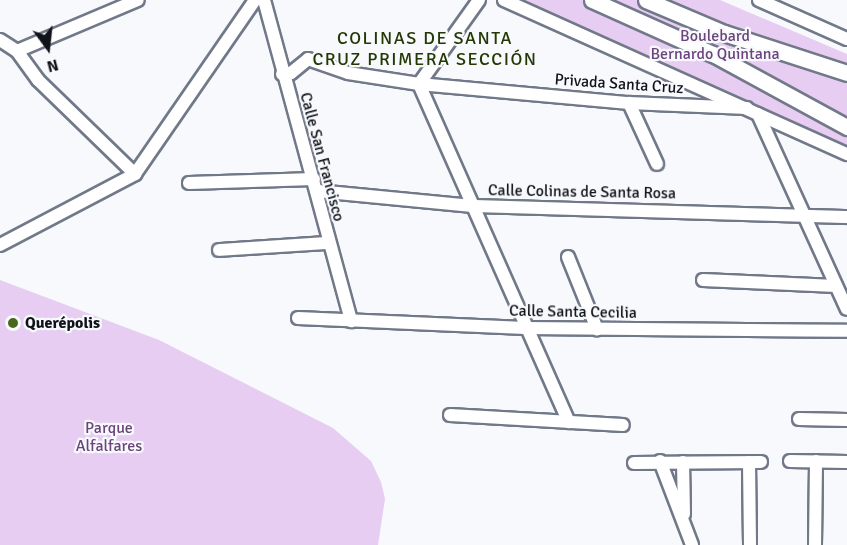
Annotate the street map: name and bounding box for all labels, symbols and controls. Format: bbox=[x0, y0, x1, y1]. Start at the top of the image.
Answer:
north arrow bbox=[18, 18, 78, 78]
park label: Boulebard Bernardo Quintana bbox=[650, 26, 780, 64]
district label: COLINAS DE SANTA CRUZ PRIMERA SECCIÓN bbox=[312, 28, 538, 70]
text: N bbox=[45, 54, 61, 76]
street label: Privada Santa Cruz bbox=[554, 70, 684, 98]
street label: Calle San Francisco bbox=[296, 90, 348, 224]
street label: Calle Colinas de Santa Rosa bbox=[488, 181, 676, 203]
street label: Calle Santa Cecilia bbox=[509, 301, 637, 323]
place label: Querépolis bbox=[25, 313, 100, 333]
marker: Querépolis bbox=[6, 316, 20, 330]
park label: Parque Alfalfares bbox=[76, 418, 142, 456]

